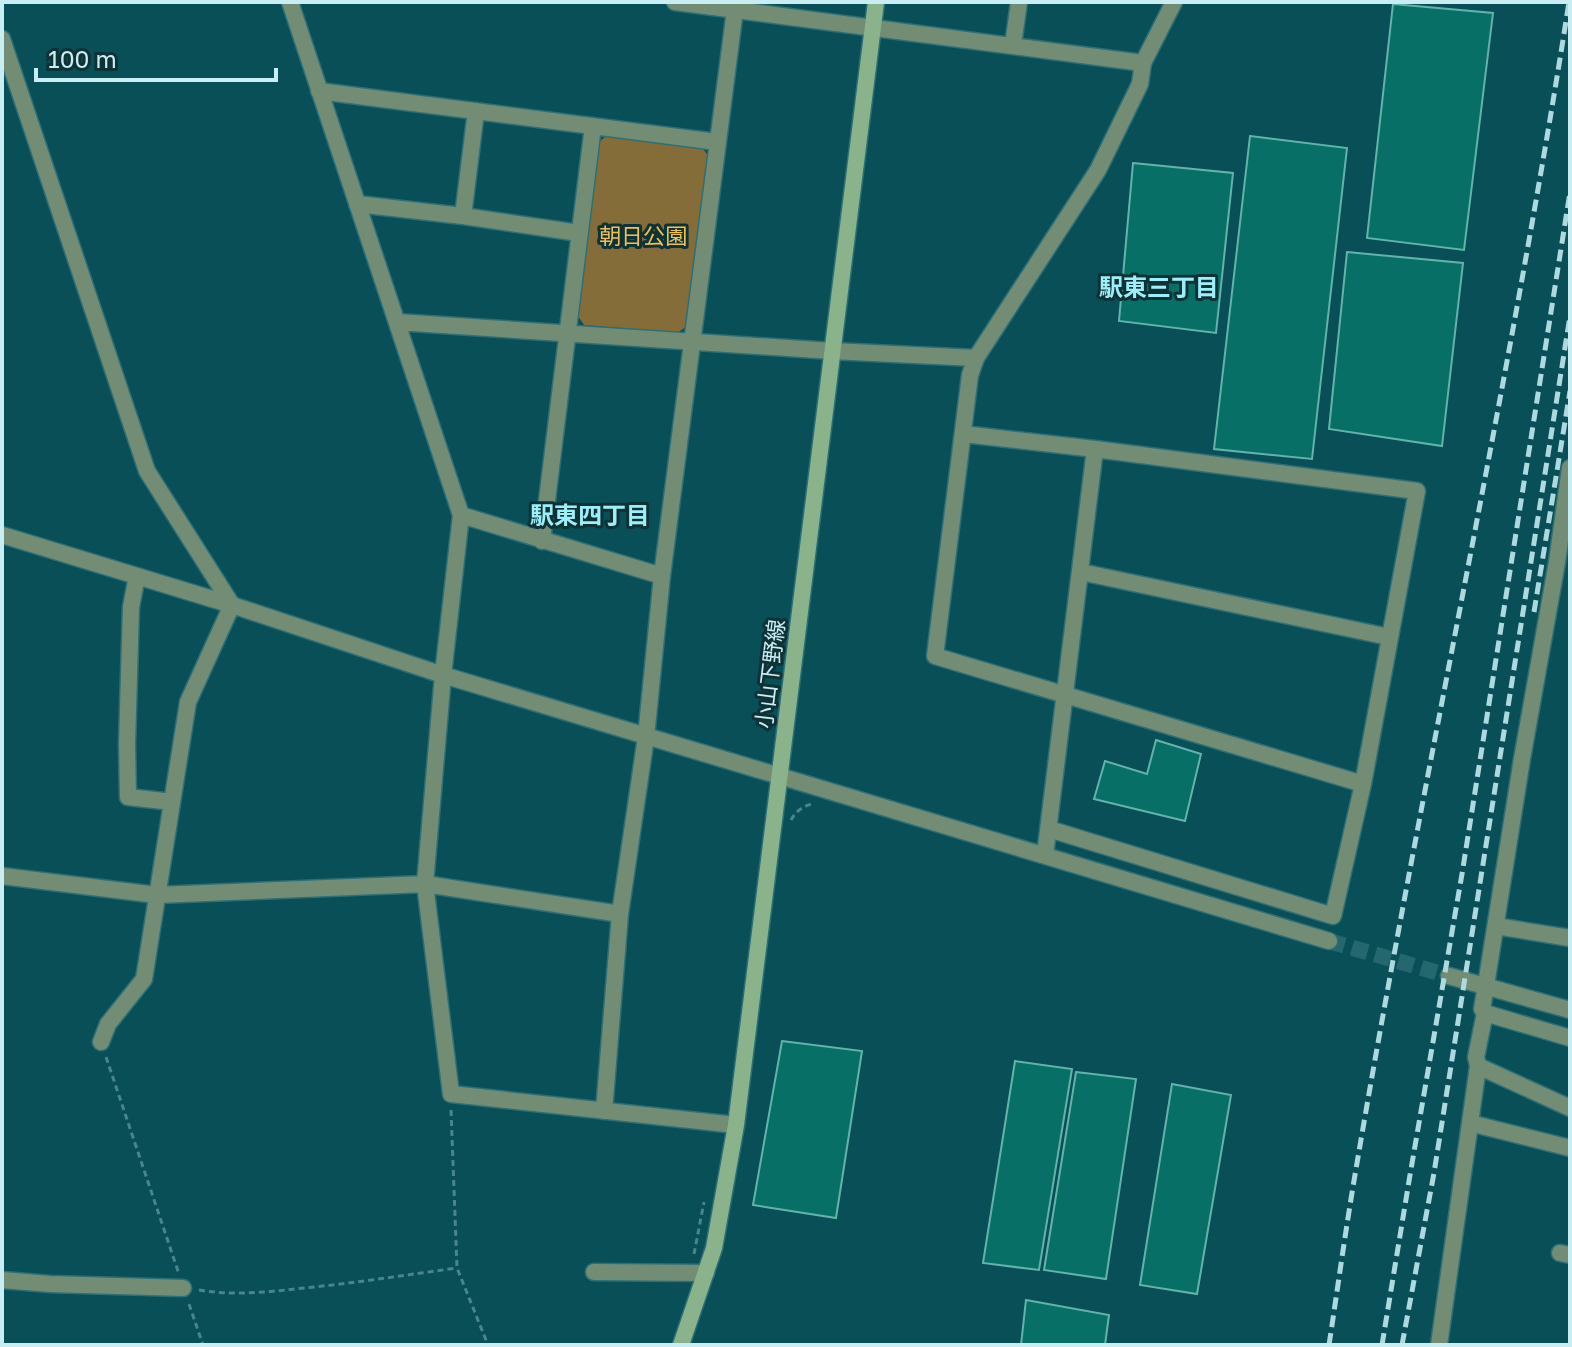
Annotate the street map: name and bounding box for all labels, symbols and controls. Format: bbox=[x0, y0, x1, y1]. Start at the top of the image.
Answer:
scale bar bbox=[36, 32, 276, 82]
text: 100 m bbox=[48, 44, 117, 73]
park label: 朝日公園 bbox=[599, 222, 687, 249]
district label: 駅東三丁目 bbox=[1099, 272, 1219, 301]
district label: 駅東四丁目 bbox=[530, 500, 650, 529]
street label: 小山下野線 bbox=[749, 618, 790, 730]

